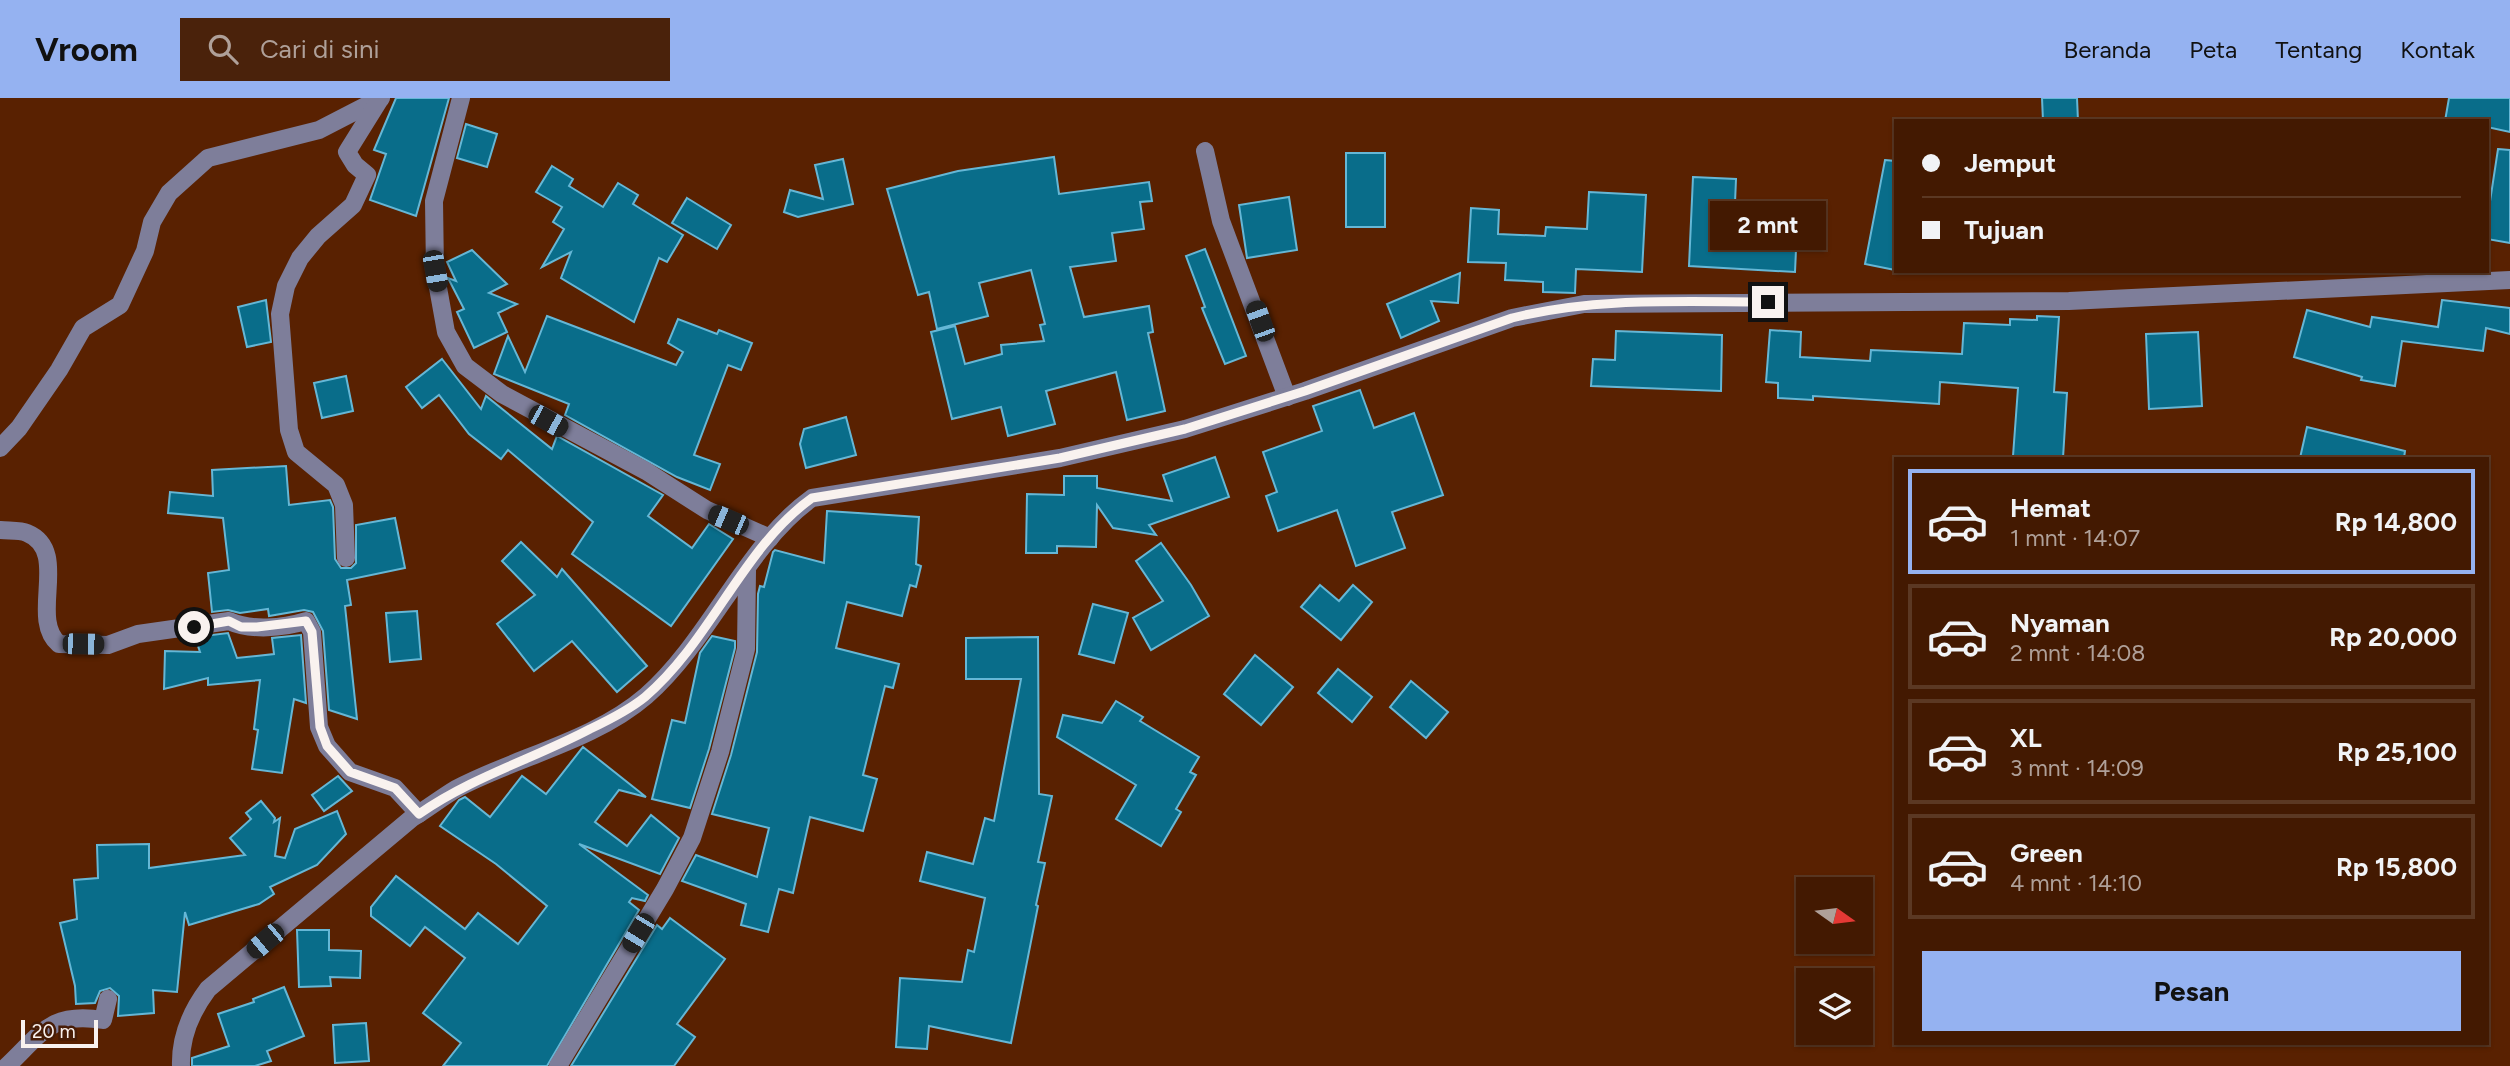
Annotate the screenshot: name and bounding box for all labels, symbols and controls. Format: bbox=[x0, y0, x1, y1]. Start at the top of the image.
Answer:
search box bbox=[180, 18, 670, 81]
text: Vroom bbox=[35, 30, 138, 69]
icon: search bbox=[204, 30, 242, 68]
text: Cari di sini bbox=[260, 33, 380, 65]
text: Beranda bbox=[2064, 35, 2151, 64]
text: Peta bbox=[2189, 35, 2237, 64]
text: Tentang bbox=[2275, 35, 2362, 64]
text: Kontak bbox=[2400, 35, 2475, 64]
text: Jemput bbox=[1964, 147, 2056, 179]
callout: 2 mnt bbox=[1710, 200, 1826, 250]
text: 2 mnt bbox=[1737, 211, 1799, 239]
text: Tujuan bbox=[1964, 214, 2044, 246]
car bbox=[422, 248, 449, 294]
route end bbox=[1752, 286, 1784, 318]
car bbox=[1243, 298, 1278, 344]
car bbox=[525, 402, 572, 440]
icon: car bbox=[1926, 490, 1989, 553]
text: Hemat bbox=[2010, 492, 2091, 524]
car bbox=[705, 502, 752, 538]
text: Rp 14,800 bbox=[2335, 506, 2457, 538]
text: 1 mnt · 14:07 bbox=[2010, 524, 2140, 552]
icon: car bbox=[1926, 605, 1989, 668]
text: Nyaman bbox=[2010, 607, 2110, 639]
route start bbox=[178, 611, 210, 643]
text: Rp 20,000 bbox=[2329, 621, 2457, 653]
car bbox=[62, 633, 105, 655]
text: 2 mnt · 14:08 bbox=[2010, 639, 2145, 667]
icon: car bbox=[1926, 720, 1989, 783]
text: XL bbox=[2010, 722, 2042, 754]
text: Rp 25,100 bbox=[2337, 736, 2457, 768]
text: 3 mnt · 14:09 bbox=[2010, 754, 2144, 782]
icon: car bbox=[1926, 835, 1989, 898]
text: Green bbox=[2010, 837, 2083, 869]
text: Rp 15,800 bbox=[2336, 851, 2457, 883]
text: 4 mnt · 14:10 bbox=[2010, 869, 2142, 897]
north arrow bbox=[1796, 877, 1872, 954]
map controls bbox=[1796, 877, 1873, 1045]
car bbox=[619, 910, 658, 956]
car bbox=[243, 919, 288, 963]
button: Pesan bbox=[1922, 951, 2461, 1031]
button: layers bbox=[1796, 968, 1873, 1045]
scale bar bbox=[21, 1017, 98, 1049]
text: 20 m bbox=[32, 1020, 76, 1043]

